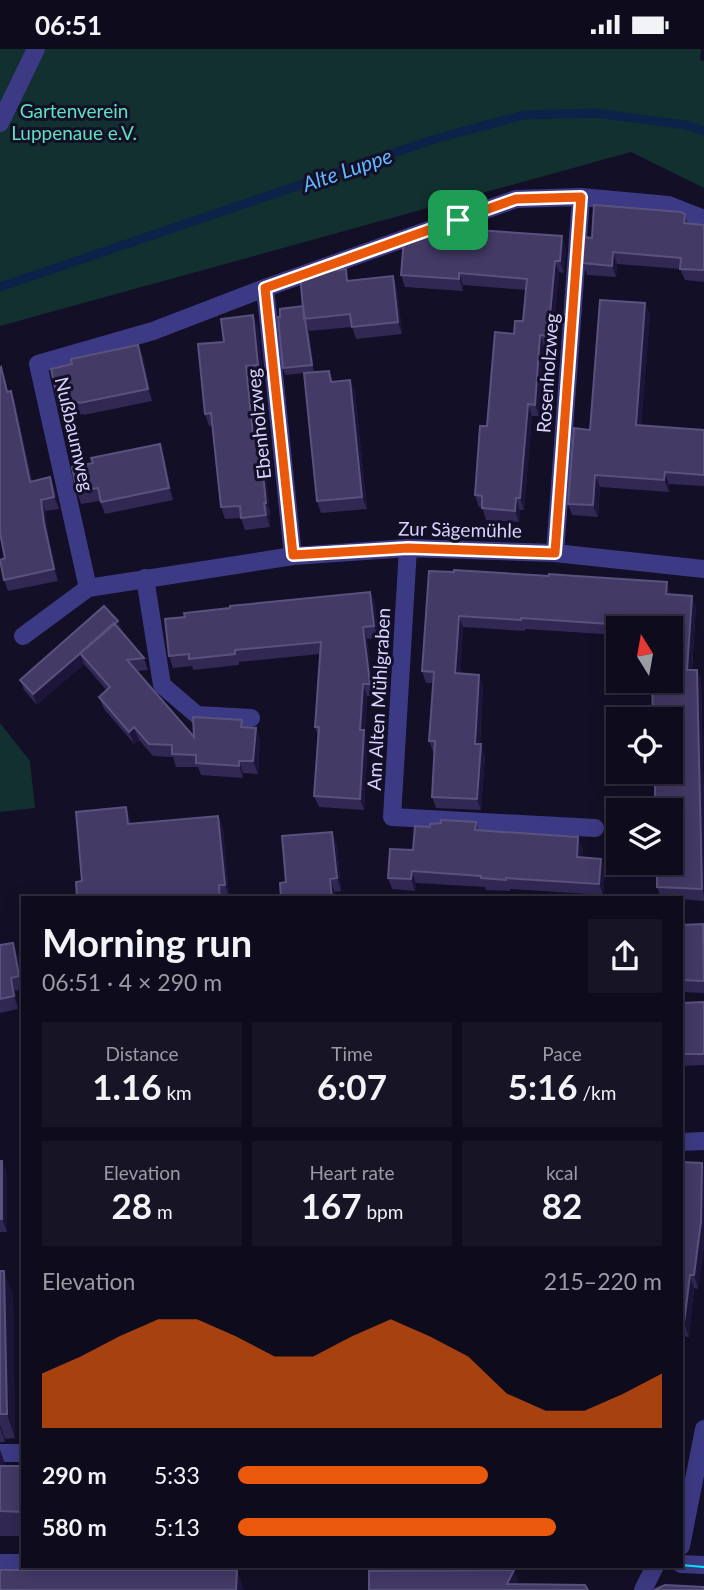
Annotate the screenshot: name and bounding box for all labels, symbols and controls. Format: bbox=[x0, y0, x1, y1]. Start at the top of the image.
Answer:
text: 06:51 bbox=[35, 9, 102, 41]
park label: Gartenverein Luppenaue e.V. bbox=[11, 99, 137, 144]
water label: Alte Luppe bbox=[298, 142, 395, 196]
pin bbox=[428, 190, 488, 250]
icon: arrive bbox=[439, 201, 477, 239]
street label: Rosenholzweg bbox=[531, 312, 563, 434]
street label: Ebenholzweg bbox=[241, 367, 275, 481]
street label: Nußbaumweg bbox=[51, 374, 99, 494]
street label: Zur Sägemühle bbox=[398, 516, 522, 542]
street label: Am Alten Mühlgraben bbox=[362, 607, 394, 791]
north arrow bbox=[606, 616, 682, 693]
map controls bbox=[606, 616, 683, 875]
button: locate bbox=[606, 707, 683, 784]
button: layers bbox=[606, 798, 683, 875]
text: Morning run bbox=[42, 919, 252, 965]
button: share bbox=[588, 919, 662, 993]
text: 06:51 · 4 × 290 m bbox=[42, 968, 222, 996]
text: Distance bbox=[106, 1042, 178, 1065]
text: Time bbox=[331, 1042, 373, 1065]
text: Pace bbox=[542, 1042, 582, 1065]
text: 1.16 bbox=[92, 1065, 162, 1107]
text: 6:07 bbox=[317, 1065, 387, 1107]
text: 5:16 bbox=[508, 1065, 578, 1107]
text: km bbox=[162, 1081, 192, 1104]
text: /km bbox=[578, 1081, 616, 1104]
text: Elevation bbox=[103, 1161, 181, 1184]
text: Heart rate bbox=[309, 1161, 395, 1184]
text: kcal bbox=[546, 1161, 578, 1184]
text: 28 bbox=[111, 1184, 152, 1226]
text: 167 bbox=[301, 1184, 362, 1226]
text: 82 bbox=[542, 1184, 582, 1226]
text: m bbox=[152, 1200, 173, 1223]
text: bpm bbox=[362, 1200, 403, 1223]
text: Elevation bbox=[42, 1267, 135, 1295]
text: 215–220 m bbox=[544, 1267, 662, 1295]
text: 290 m bbox=[42, 1461, 107, 1489]
text: 5:33 bbox=[154, 1461, 200, 1489]
text: 580 m bbox=[42, 1513, 107, 1541]
text: 5:13 bbox=[154, 1513, 200, 1541]

